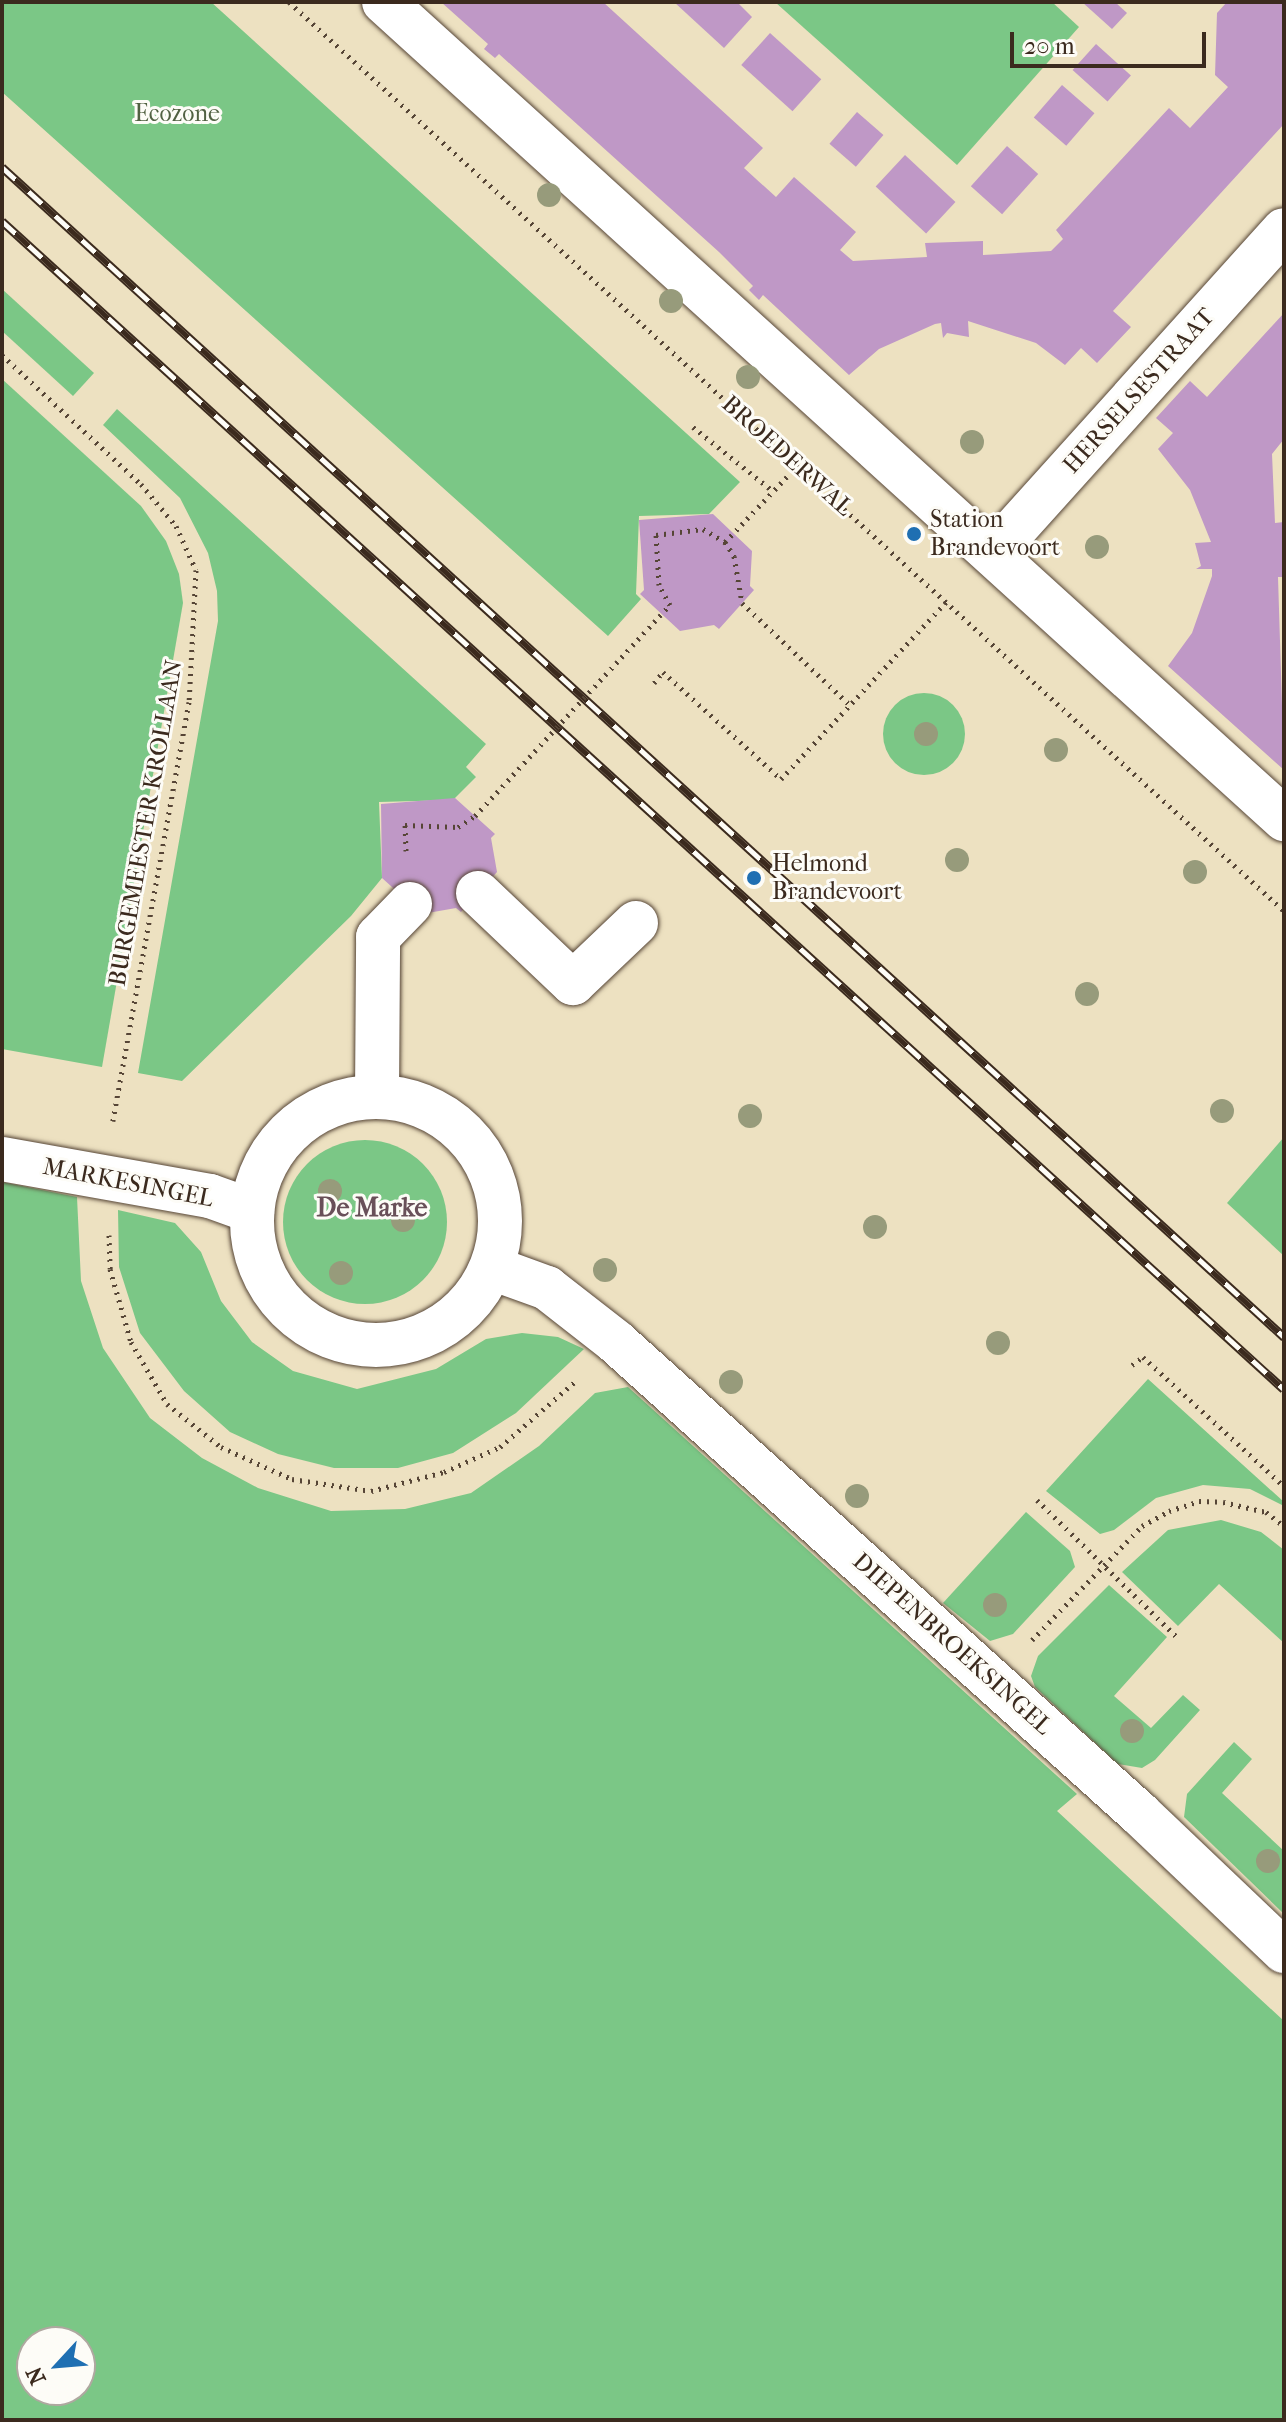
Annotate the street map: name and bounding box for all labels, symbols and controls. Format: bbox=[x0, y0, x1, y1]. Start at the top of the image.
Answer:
scale bar bbox=[1014, 16, 1210, 66]
text: 20 m bbox=[1024, 32, 1075, 60]
park label: Ecozone bbox=[134, 100, 220, 128]
street label: HERSELSESTRAAT bbox=[1057, 303, 1221, 479]
street label: BROEDERWAL bbox=[716, 390, 858, 522]
place label: Station Brandevoort bbox=[930, 506, 1060, 562]
marker: Station Brandevoort bbox=[905, 525, 923, 543]
street label: BURGEMEESTER KROLLAAN bbox=[103, 658, 189, 988]
place label: Helmond Brandevoort bbox=[772, 850, 902, 906]
marker: Helmond Brandevoort bbox=[743, 867, 765, 889]
street label: MARKESINGEL bbox=[40, 1152, 216, 1214]
district label: De Marke bbox=[317, 1192, 427, 1224]
street label: DIEPENBROEKSINGEL bbox=[847, 1547, 1057, 1741]
north arrow bbox=[16, 2326, 96, 2406]
text: N bbox=[21, 2362, 52, 2389]

